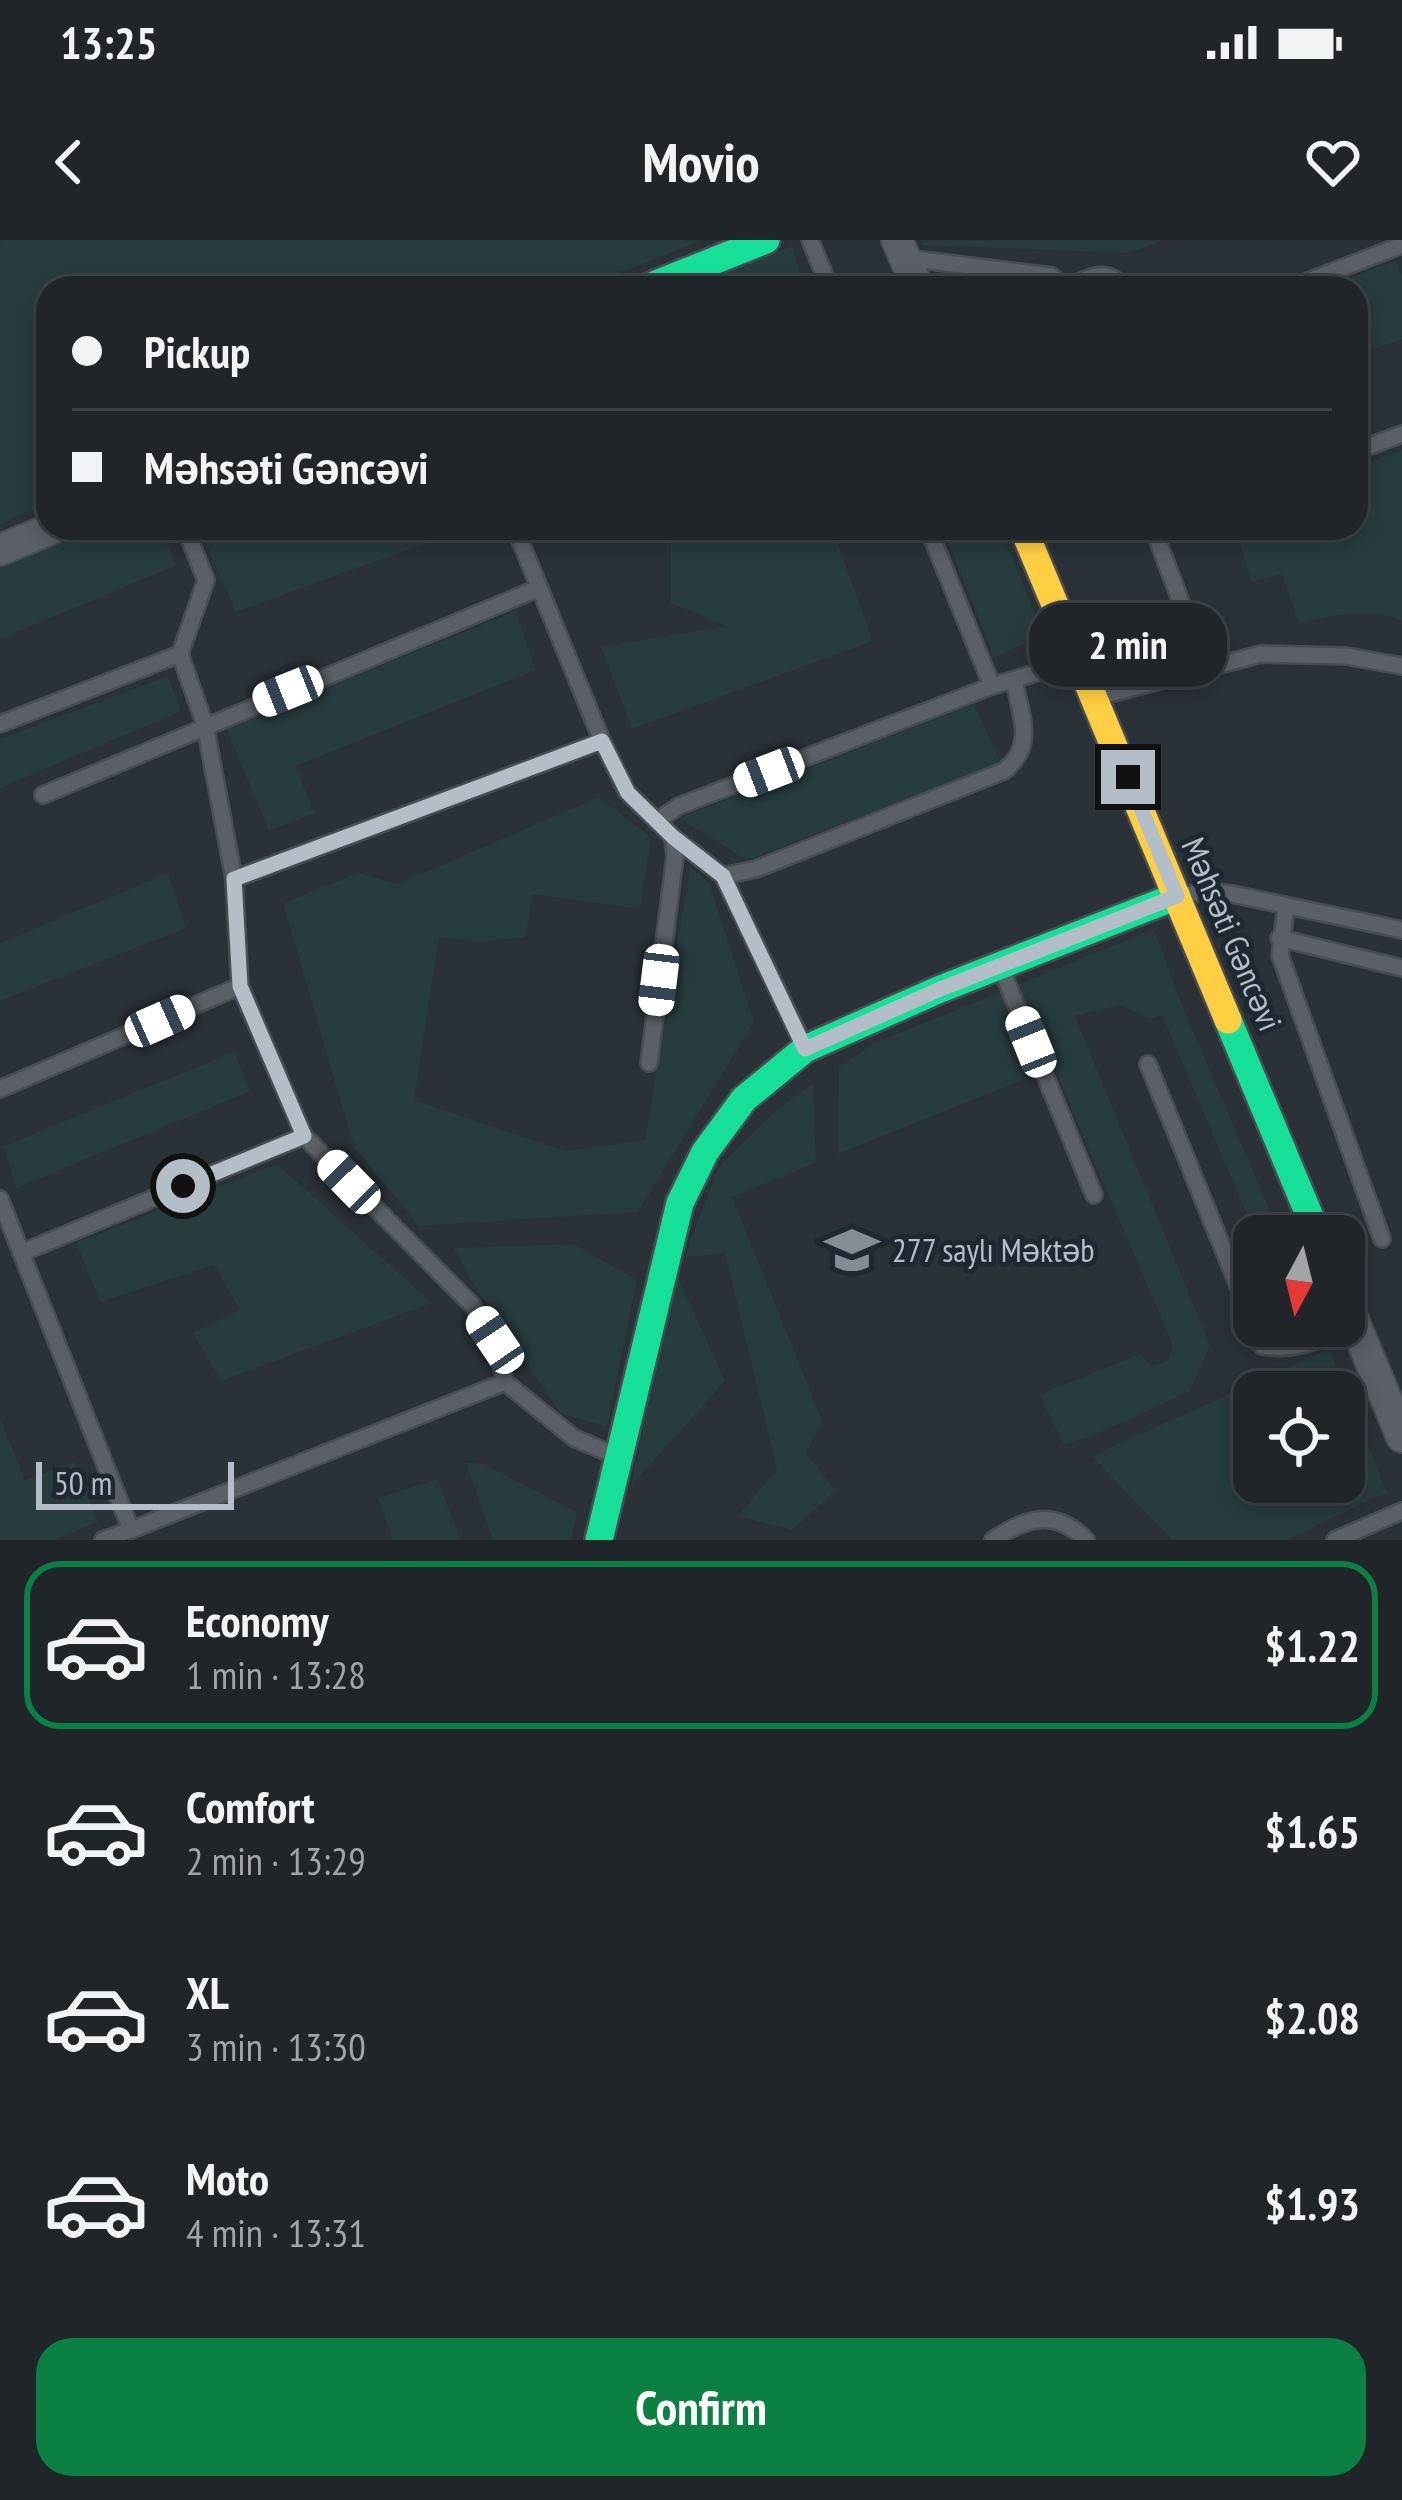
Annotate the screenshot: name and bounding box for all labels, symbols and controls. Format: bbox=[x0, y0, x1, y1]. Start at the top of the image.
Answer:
text: 13:25 bbox=[60, 13, 157, 71]
text: Movio bbox=[642, 127, 760, 197]
icon: back bbox=[36, 129, 102, 195]
icon: heart bbox=[1300, 129, 1366, 195]
text: Pickup bbox=[144, 322, 250, 380]
text: Məhsəti Gəncəvi bbox=[144, 438, 428, 496]
callout: 2 min bbox=[1029, 603, 1227, 687]
text: 2 min bbox=[1089, 619, 1167, 670]
car bbox=[248, 661, 328, 721]
car bbox=[729, 742, 809, 802]
route end bbox=[1101, 750, 1155, 804]
street label: Məhsəti Gəncəvi bbox=[1172, 831, 1292, 1037]
car bbox=[637, 942, 681, 1018]
car bbox=[120, 990, 200, 1052]
car bbox=[1001, 1002, 1061, 1082]
car bbox=[311, 1144, 387, 1220]
route start bbox=[156, 1159, 210, 1213]
north arrow bbox=[1233, 1215, 1365, 1347]
map controls bbox=[1233, 1215, 1365, 1503]
school or university icon: 277 saylı Məktəb bbox=[823, 1221, 881, 1279]
place label: 277 saylı Məktəb bbox=[892, 1228, 1095, 1271]
car bbox=[460, 1300, 530, 1380]
button: locate bbox=[1233, 1371, 1365, 1503]
scale bar bbox=[36, 1456, 234, 1509]
text: 50 m bbox=[54, 1461, 112, 1504]
icon: car bbox=[42, 1591, 150, 1699]
text: Economy bbox=[186, 1591, 329, 1649]
text: $1.22 bbox=[1264, 1616, 1360, 1674]
text: 1 min · 13:28 bbox=[186, 1649, 366, 1700]
icon: car bbox=[42, 1777, 150, 1885]
text: Comfort bbox=[186, 1777, 315, 1835]
text: $1.65 bbox=[1264, 1802, 1360, 1860]
text: 2 min · 13:29 bbox=[186, 1835, 366, 1886]
icon: car bbox=[42, 1963, 150, 2071]
text: XL bbox=[186, 1963, 229, 2021]
text: $2.08 bbox=[1264, 1988, 1360, 2046]
text: 3 min · 13:30 bbox=[186, 2021, 366, 2072]
icon: car bbox=[42, 2149, 150, 2257]
text: Moto bbox=[186, 2149, 269, 2207]
text: $1.93 bbox=[1264, 2174, 1360, 2232]
text: 4 min · 13:31 bbox=[186, 2207, 366, 2258]
button: Confirm bbox=[36, 2338, 1366, 2476]

